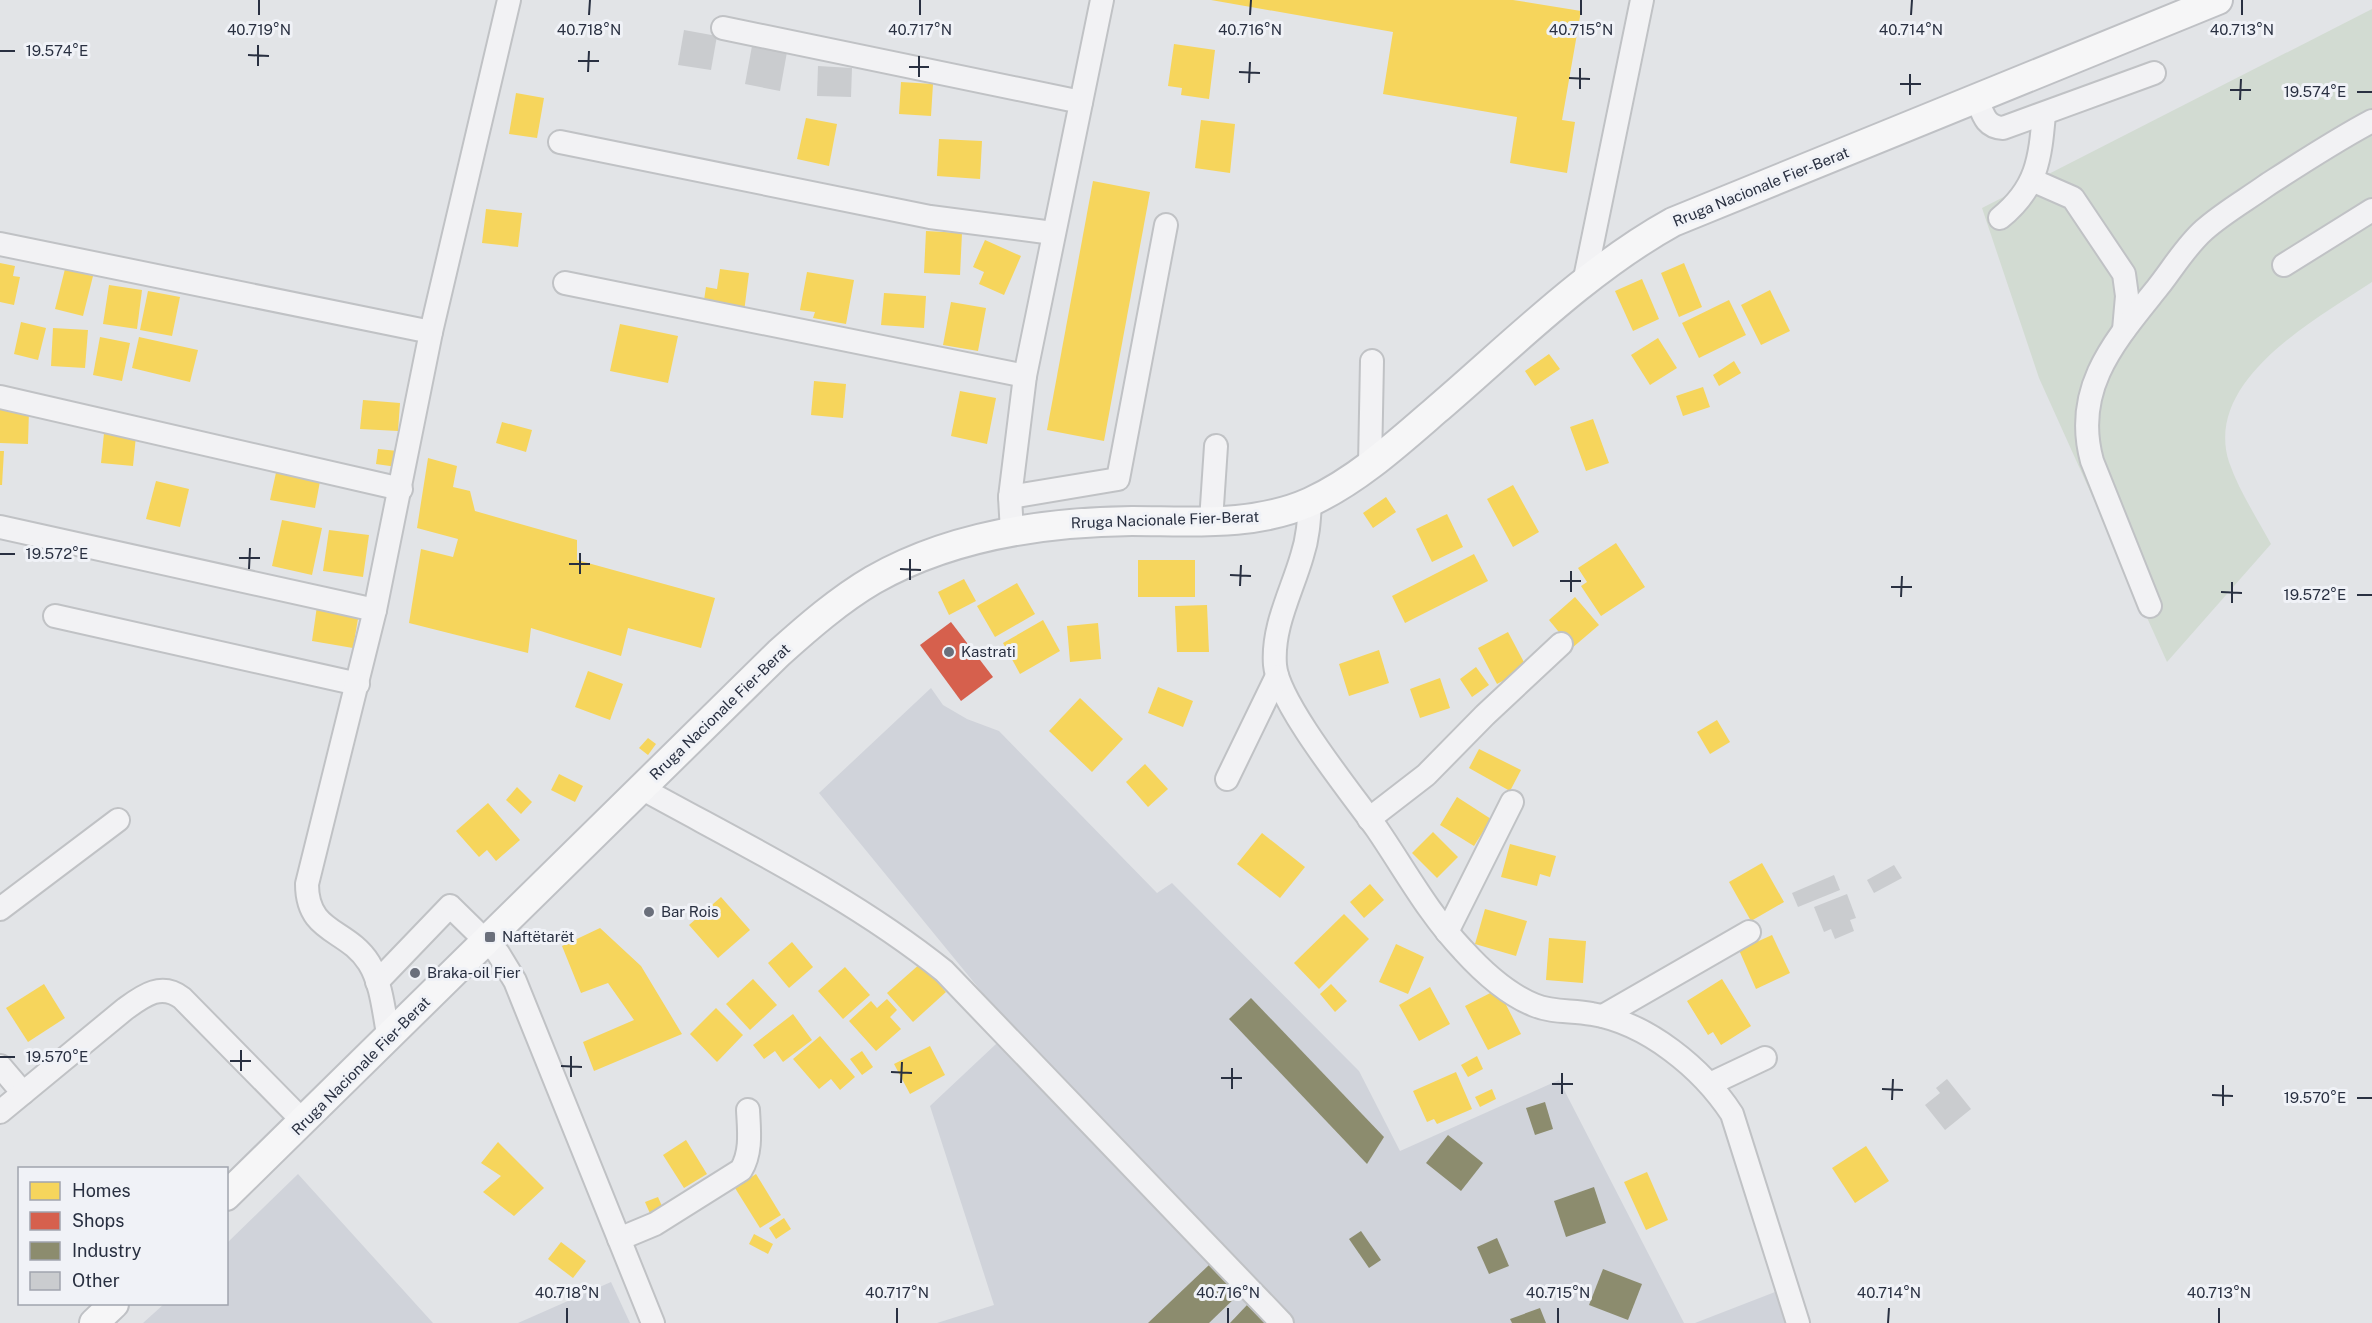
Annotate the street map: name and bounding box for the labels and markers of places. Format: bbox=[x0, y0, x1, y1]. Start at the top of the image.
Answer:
place label: Kastrati bbox=[961, 643, 1016, 660]
marker: Kastrati bbox=[942, 645, 956, 659]
place label: Bar Rois bbox=[661, 903, 719, 920]
marker: Bar Rois bbox=[642, 905, 656, 919]
place label: Naftëtarët bbox=[502, 928, 575, 945]
marker: Naftëtarët bbox=[483, 930, 497, 944]
place label: Braka-oil Fier bbox=[427, 964, 521, 981]
marker: Braka-oil Fier bbox=[408, 966, 422, 980]

